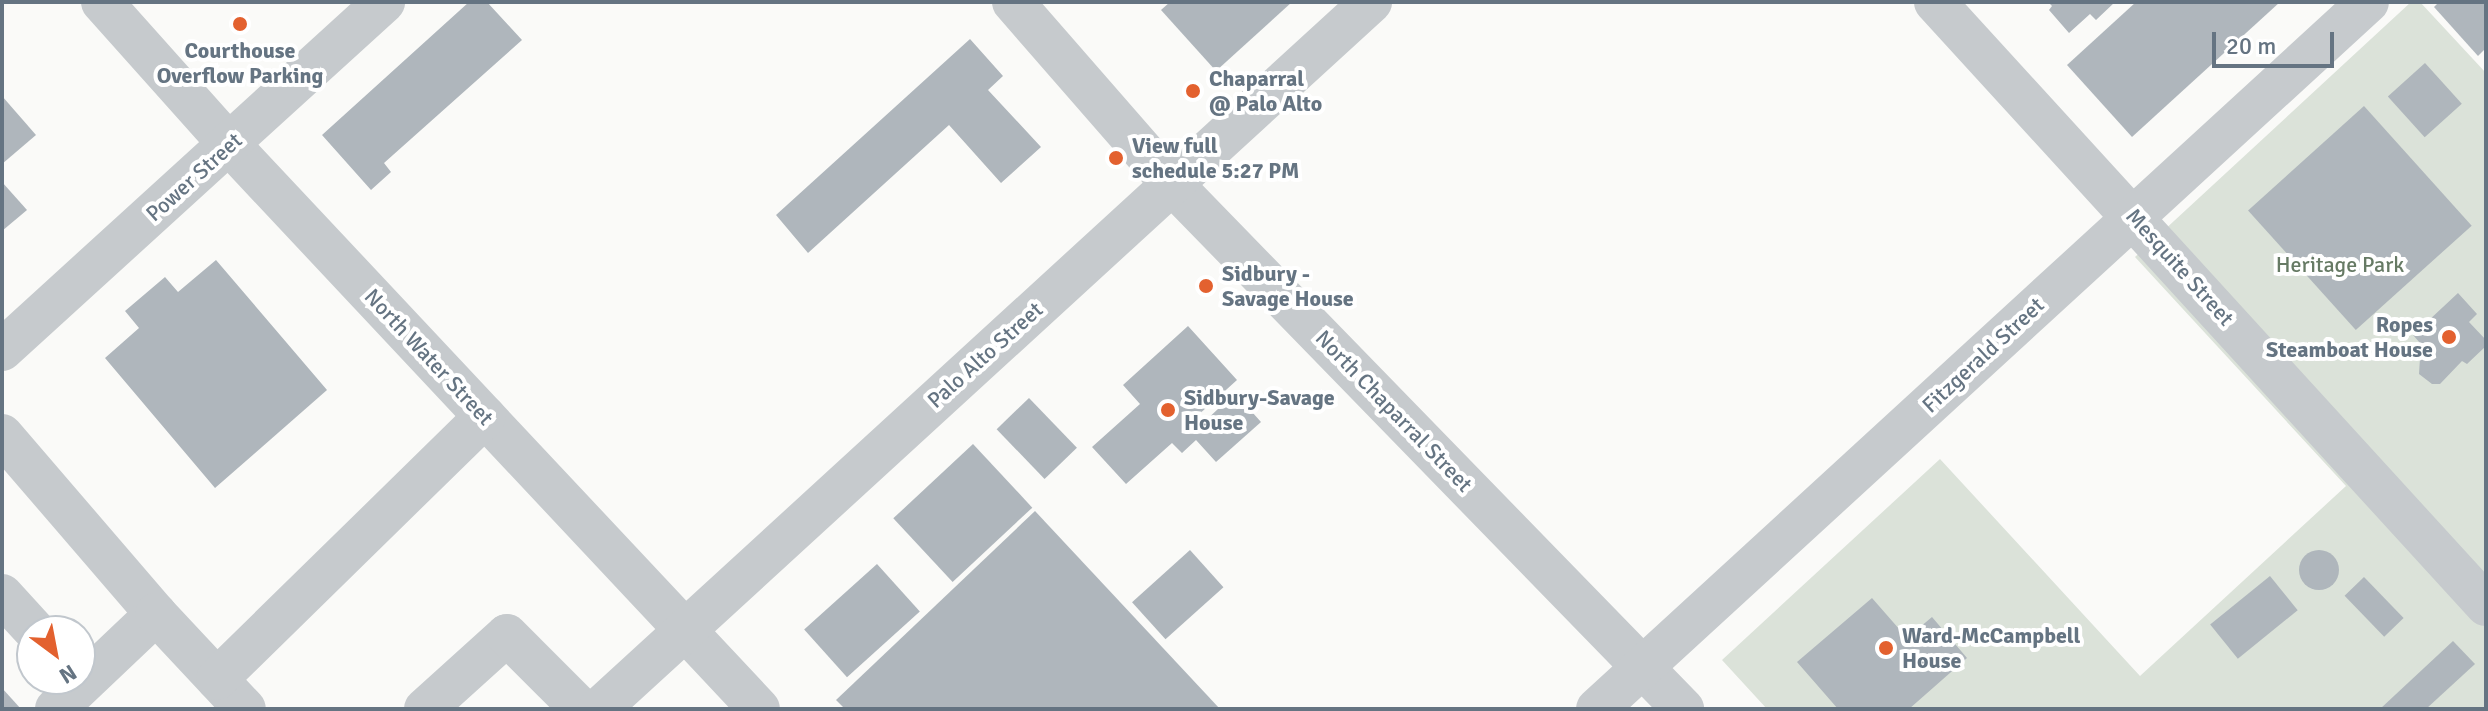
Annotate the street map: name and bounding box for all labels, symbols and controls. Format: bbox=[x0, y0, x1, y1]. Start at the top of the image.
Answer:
marker: Courthouse Overflow Parking bbox=[231, 15, 249, 33]
scale bar bbox=[2216, 16, 2338, 66]
text: 20 m bbox=[2226, 31, 2276, 61]
place label: Courthouse Overflow Parking bbox=[157, 37, 323, 88]
place label: Chaparral @ Palo Alto bbox=[1209, 65, 1322, 116]
marker: Chaparral @ Palo Alto bbox=[1184, 82, 1202, 100]
street label: Power Street bbox=[141, 127, 247, 227]
place label: View full schedule 5:27 PM bbox=[1132, 132, 1299, 184]
marker: View full schedule 5:27 PM bbox=[1107, 149, 1125, 167]
street label: Mesquite Street bbox=[2121, 203, 2239, 331]
park label: Heritage Park bbox=[2276, 252, 2404, 278]
place label: Sidbury - Savage House bbox=[1222, 260, 1354, 312]
marker: Sidbury - Savage House bbox=[1197, 277, 1215, 295]
street label: North Water Street bbox=[359, 283, 499, 431]
street label: Fitzgerald Street bbox=[1917, 292, 2049, 418]
street label: Palo Alto Street bbox=[922, 296, 1048, 414]
place label: Ropes Steamboat House bbox=[2266, 311, 2433, 362]
street label: North Chaparral Street bbox=[1310, 325, 1478, 497]
marker: Ropes Steamboat House bbox=[2440, 328, 2458, 346]
place label: Sidbury-Savage House bbox=[1184, 384, 1335, 436]
marker: Sidbury-Savage House bbox=[1159, 401, 1177, 419]
north arrow bbox=[16, 615, 96, 695]
place label: Ward-McCampbell House bbox=[1902, 622, 2080, 674]
marker: Ward-McCampbell House bbox=[1877, 639, 1895, 657]
text: N bbox=[54, 659, 82, 690]

